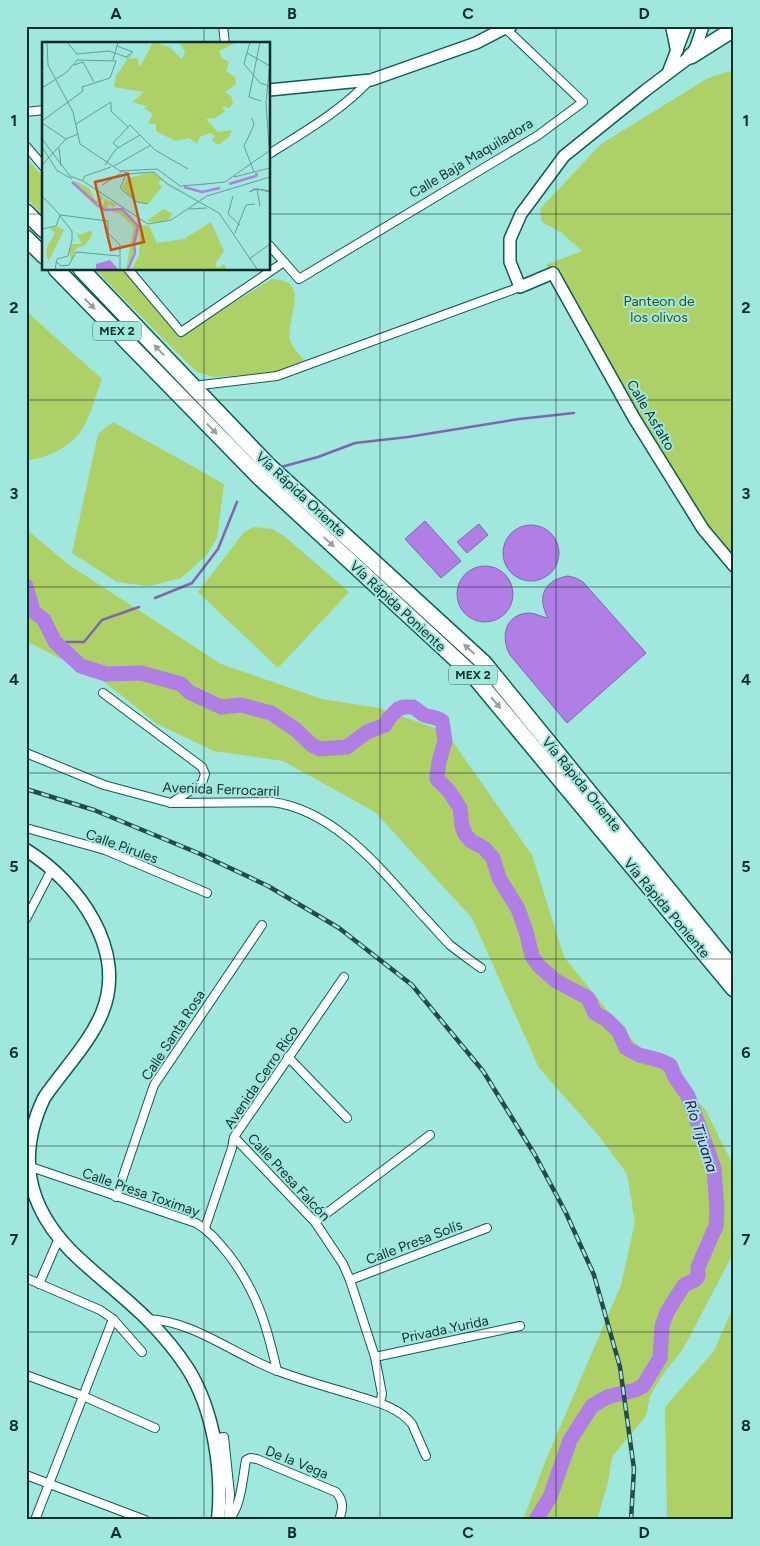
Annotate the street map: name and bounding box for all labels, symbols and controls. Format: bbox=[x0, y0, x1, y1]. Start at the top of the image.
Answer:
text: A bbox=[110, 4, 122, 23]
text: B bbox=[287, 4, 297, 23]
text: C bbox=[462, 4, 474, 23]
text: D bbox=[638, 4, 650, 23]
inset map bbox=[42, 42, 270, 270]
text: 1 bbox=[11, 111, 17, 130]
text: 1 bbox=[743, 111, 749, 130]
street label: Calle Baja Maquiladora bbox=[406, 115, 536, 202]
park label: Panteon de los olivos bbox=[623, 293, 695, 326]
one-way arrow bbox=[84, 297, 96, 309]
text: 2 bbox=[9, 298, 19, 317]
text: 2 bbox=[741, 298, 751, 317]
road number: MEX 2 bbox=[93, 322, 141, 341]
one-way arrow bbox=[153, 345, 165, 357]
street label: Calle Asfalto bbox=[623, 377, 678, 454]
one-way arrow bbox=[206, 422, 218, 434]
street label: Vía Rápida Oriente bbox=[252, 448, 349, 541]
text: 3 bbox=[10, 484, 19, 503]
text: 3 bbox=[742, 484, 751, 503]
one-way arrow bbox=[322, 536, 334, 548]
street label: Vía Rápida Poniente bbox=[346, 557, 450, 656]
one-way arrow bbox=[463, 643, 475, 655]
road number: MEX 2 bbox=[449, 666, 497, 684]
text: 4 bbox=[9, 670, 19, 689]
text: 4 bbox=[741, 670, 751, 689]
one-way arrow bbox=[491, 696, 502, 709]
street label: Vía Rápida Oriente bbox=[538, 734, 625, 835]
street label: Avenida Ferrocarril bbox=[162, 779, 280, 800]
street label: Calle Pirules bbox=[83, 826, 160, 867]
street label: Vía Rápida Poniente bbox=[620, 855, 714, 962]
text: 5 bbox=[9, 857, 19, 876]
text: 5 bbox=[741, 857, 751, 876]
street label: Calle Santa Rosa bbox=[138, 987, 209, 1084]
street label: Avenida Cerro Rico bbox=[221, 1023, 302, 1132]
text: 6 bbox=[9, 1043, 19, 1062]
text: 6 bbox=[741, 1043, 751, 1062]
water label: Río Tijuana bbox=[681, 1097, 721, 1175]
street label: Calle Presa Falcón bbox=[244, 1130, 334, 1225]
street label: Calle Presa Toximay bbox=[80, 1164, 202, 1221]
street label: Calle Presa Solís bbox=[364, 1216, 465, 1269]
text: 7 bbox=[10, 1230, 19, 1249]
text: 7 bbox=[742, 1230, 751, 1249]
street label: Privada Yurida bbox=[400, 1312, 490, 1347]
text: 8 bbox=[9, 1416, 19, 1435]
text: 8 bbox=[741, 1416, 751, 1435]
street label: De la Vega bbox=[263, 1442, 331, 1483]
text: A bbox=[110, 1523, 122, 1542]
text: B bbox=[287, 1523, 297, 1542]
text: C bbox=[462, 1523, 474, 1542]
text: D bbox=[638, 1523, 650, 1542]

